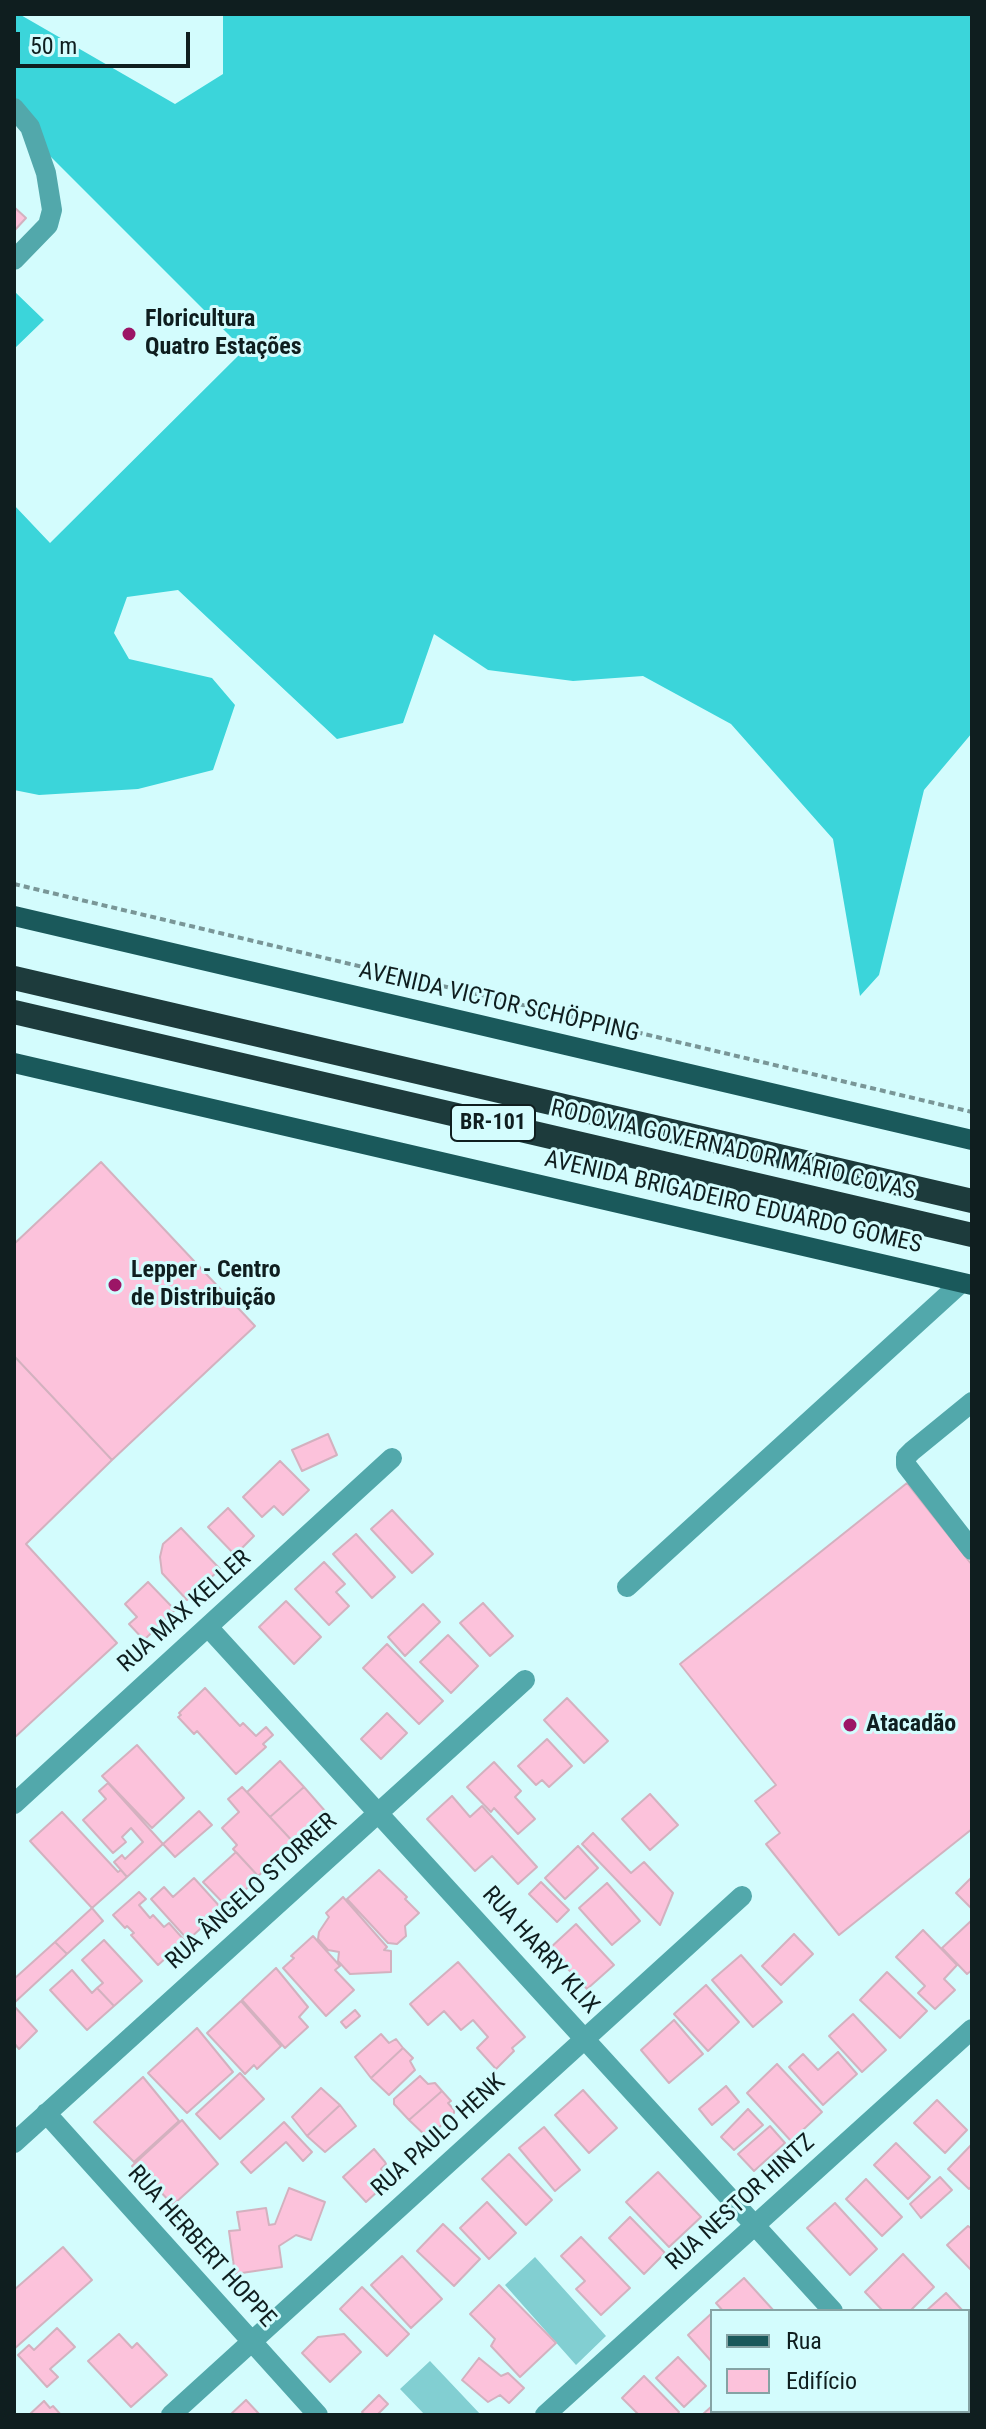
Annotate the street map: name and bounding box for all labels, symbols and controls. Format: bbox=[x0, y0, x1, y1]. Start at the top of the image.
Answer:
scale bar bbox=[20, 16, 194, 66]
text: 50 m bbox=[30, 32, 77, 60]
place label: Floricultura Quatro Estações bbox=[145, 306, 302, 362]
marker: Floricultura Quatro Estações bbox=[120, 325, 138, 343]
street label: AVENIDA VICTOR SCHÖPPING bbox=[356, 957, 642, 1049]
street label: RODOVIA GOVERNADOR MÁRIO COVAS bbox=[548, 1095, 918, 1207]
road number: BR-101 bbox=[451, 1105, 535, 1141]
street label: AVENIDA BRIGADEIRO EDUARDO GOMES bbox=[542, 1146, 924, 1260]
place label: Lepper - Centro de Distribuição bbox=[131, 1257, 281, 1313]
marker: Lepper - Centro de Distribuição bbox=[106, 1276, 124, 1294]
street label: RUA MAX KELLER bbox=[113, 1545, 257, 1679]
place label: Atacadão bbox=[866, 1711, 956, 1739]
marker: Atacadão bbox=[841, 1716, 859, 1734]
street label: RUA ÂNGELO STORRER bbox=[161, 1808, 343, 1976]
street label: RUA HARRY KLIX bbox=[475, 1881, 605, 2021]
street label: RUA PAULO HENK bbox=[366, 2069, 512, 2203]
street label: RUA NESTOR HINTZ bbox=[661, 2129, 821, 2277]
street label: RUA HERBERT HOPPE bbox=[121, 2160, 281, 2334]
legend bbox=[710, 2309, 970, 2413]
text: Rua bbox=[786, 2327, 822, 2355]
text: Edifício bbox=[786, 2367, 857, 2395]

